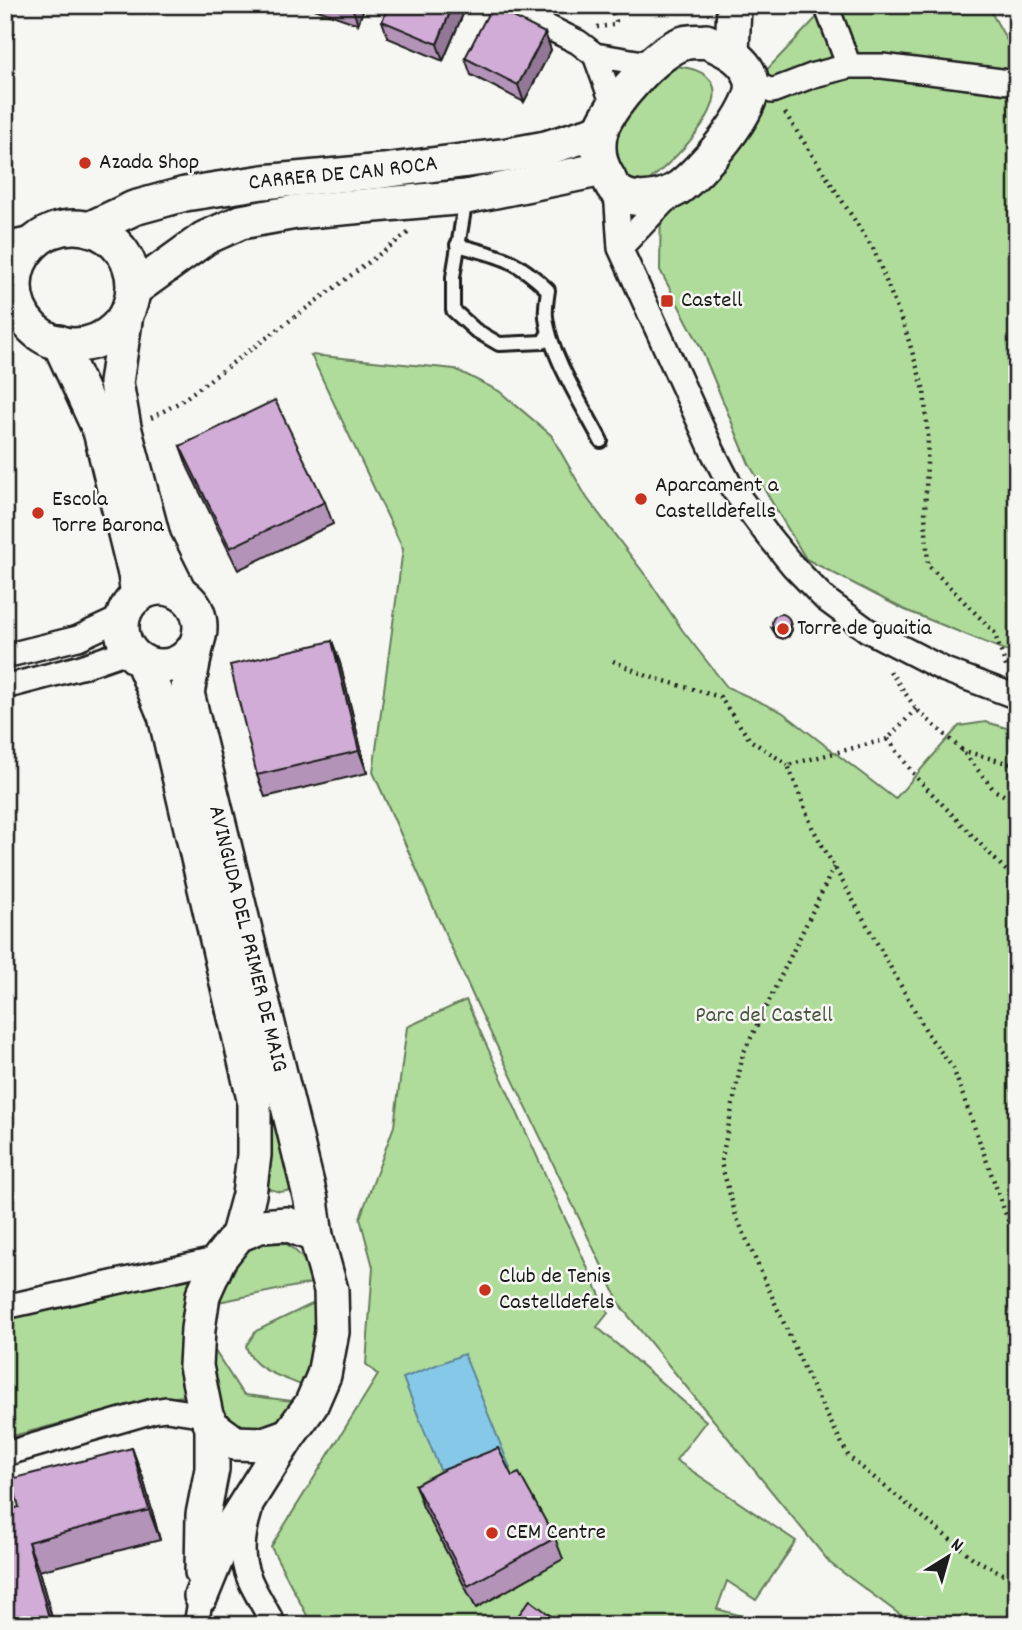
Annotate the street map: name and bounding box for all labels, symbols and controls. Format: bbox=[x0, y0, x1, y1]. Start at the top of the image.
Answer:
place label: Azada Shop bbox=[99, 147, 199, 180]
street label: CARRER DE CAN ROCA bbox=[246, 148, 440, 200]
marker: Azada Shop bbox=[77, 155, 93, 171]
place label: Castell bbox=[681, 285, 743, 318]
marker: Castell bbox=[659, 293, 675, 309]
place label: Aparcament a Castelldefells bbox=[655, 470, 780, 529]
place label: Escola Torre Barona bbox=[52, 484, 165, 543]
marker: Aparcament a Castelldefells bbox=[633, 491, 649, 507]
marker: Escola Torre Barona bbox=[30, 505, 46, 521]
place label: Torre de guaitia bbox=[797, 613, 933, 646]
marker: Torre de guaitia bbox=[775, 621, 791, 637]
street label: AVINGUDA DEL PRIMER DE MAIG bbox=[199, 802, 296, 1075]
park label: Parc del Castell bbox=[695, 1000, 833, 1033]
place label: Club de Tenis Castelldefels bbox=[499, 1261, 615, 1320]
marker: Club de Tenis Castelldefels bbox=[477, 1282, 493, 1298]
place label: CEM Centre bbox=[506, 1517, 606, 1550]
north arrow bbox=[914, 1522, 984, 1592]
marker: CEM Centre bbox=[484, 1525, 500, 1541]
text: N bbox=[944, 1533, 968, 1560]

